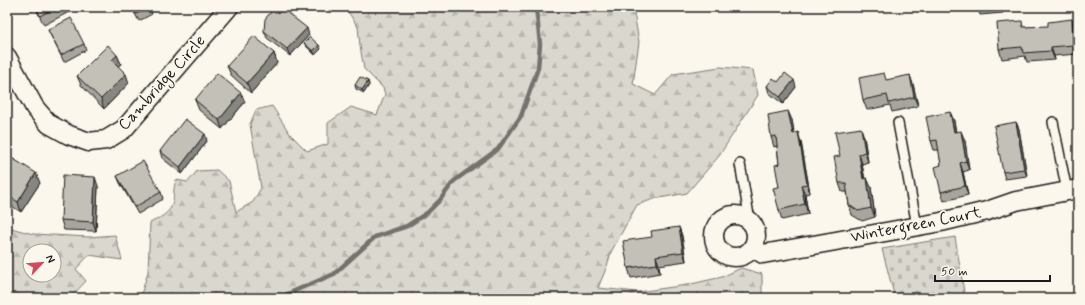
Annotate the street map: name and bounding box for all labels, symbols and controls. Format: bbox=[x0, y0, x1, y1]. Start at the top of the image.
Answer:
street label: Cambridge Circle bbox=[114, 31, 211, 136]
street label: Wintergreen Court bbox=[849, 202, 984, 249]
north arrow bbox=[22, 243, 62, 283]
text: N bbox=[42, 253, 58, 265]
scale bar bbox=[935, 257, 1050, 283]
text: 50 m bbox=[941, 264, 968, 280]

